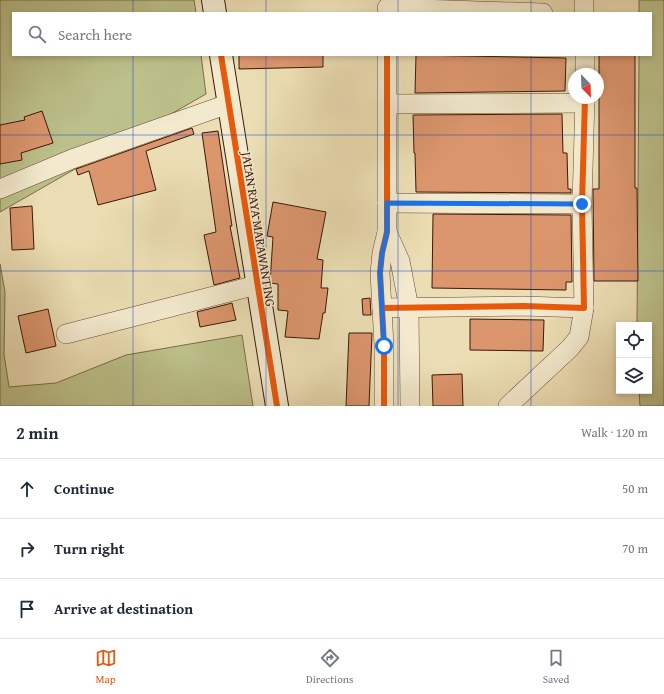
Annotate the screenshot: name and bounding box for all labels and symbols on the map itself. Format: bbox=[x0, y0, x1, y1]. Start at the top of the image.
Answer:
north arrow bbox=[568, 68, 604, 104]
street label: JALAN RAYA MARAWANTING bbox=[237, 148, 280, 308]
route end bbox=[573, 195, 591, 213]
route start bbox=[375, 337, 393, 355]

